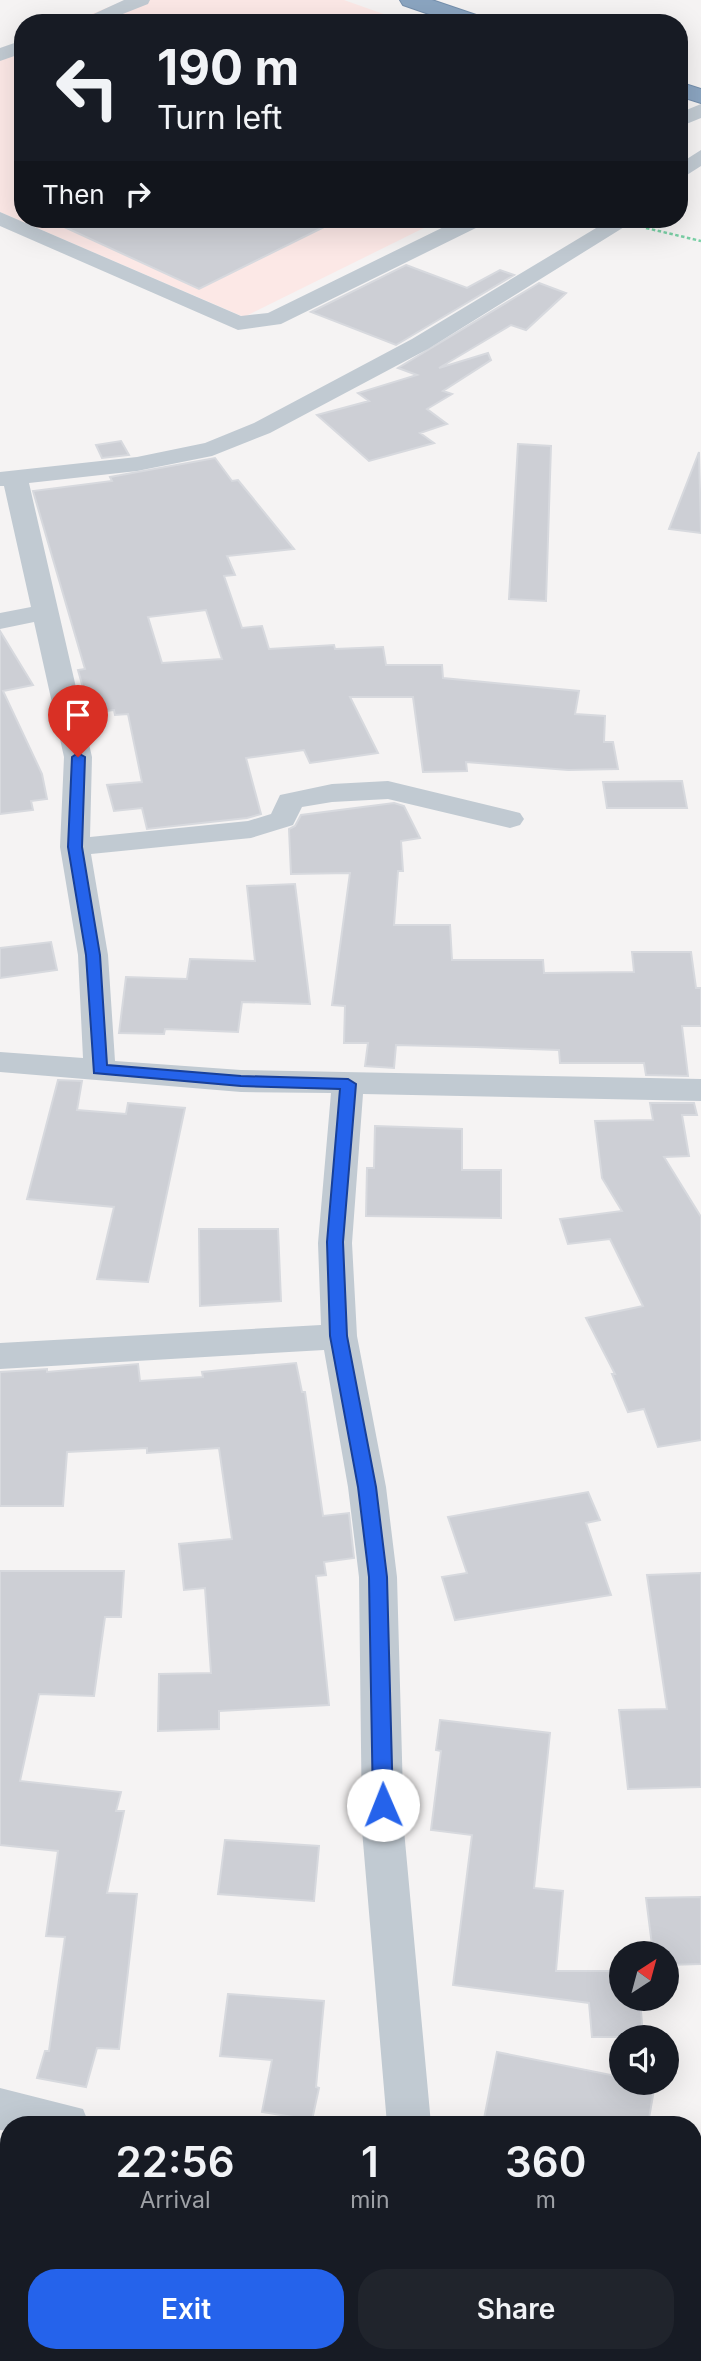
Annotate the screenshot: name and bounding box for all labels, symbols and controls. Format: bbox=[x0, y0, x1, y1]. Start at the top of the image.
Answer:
text: 190 m bbox=[157, 38, 299, 97]
icon: left bbox=[42, 42, 133, 133]
text: Turn left bbox=[157, 98, 282, 137]
icon: right bbox=[119, 175, 157, 213]
text: Then bbox=[42, 179, 105, 210]
pin bbox=[48, 685, 108, 757]
icon: arrive bbox=[59, 696, 97, 734]
position arrow bbox=[346, 1768, 420, 1842]
north arrow bbox=[609, 1941, 679, 2011]
map controls bbox=[609, 1941, 679, 2095]
button: sound bbox=[609, 2025, 679, 2095]
text: 22:56 bbox=[116, 2136, 235, 2187]
text: 1 bbox=[361, 2136, 379, 2187]
text: 360 bbox=[505, 2136, 586, 2187]
text: Arrival bbox=[140, 2186, 210, 2214]
text: min bbox=[350, 2186, 390, 2214]
text: m bbox=[536, 2186, 556, 2214]
button: Exit bbox=[28, 2269, 344, 2349]
button: Share bbox=[358, 2269, 674, 2349]

